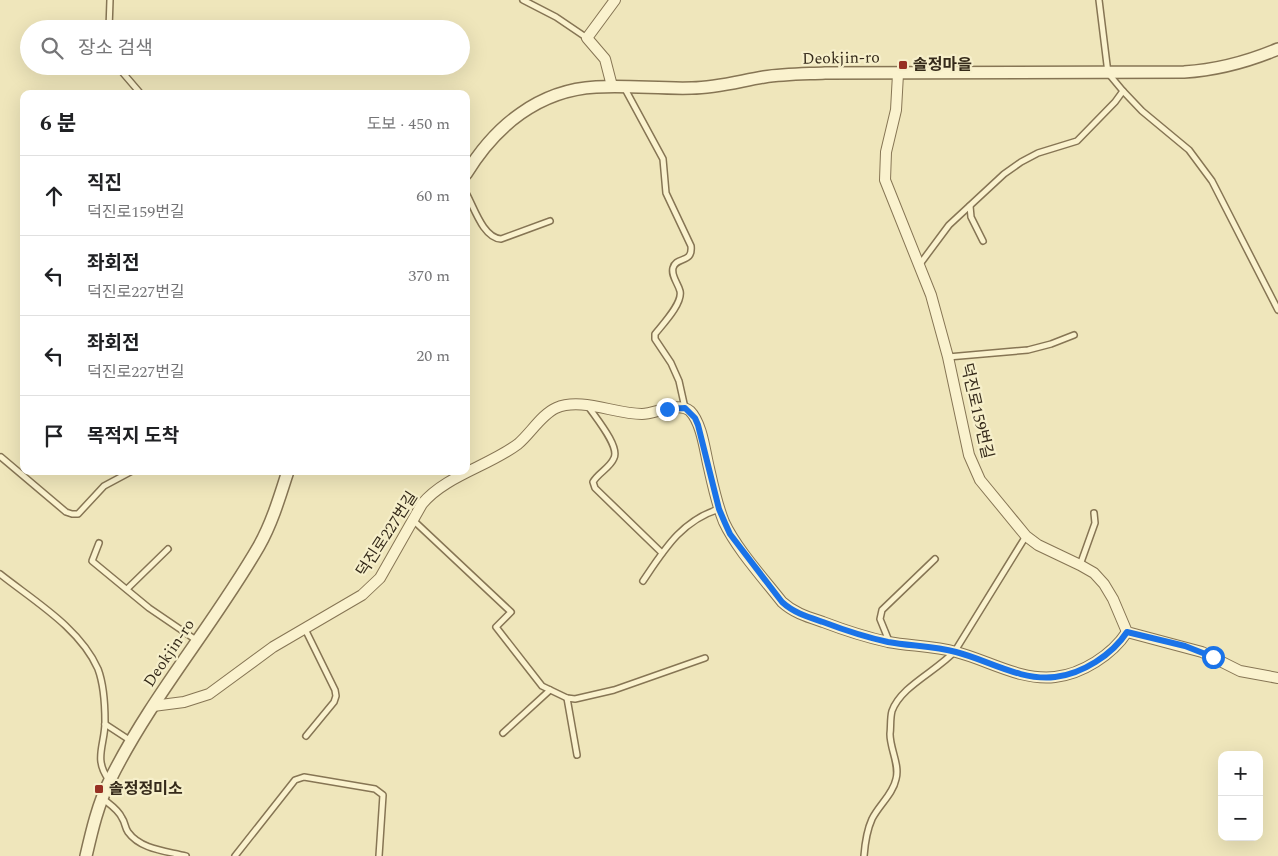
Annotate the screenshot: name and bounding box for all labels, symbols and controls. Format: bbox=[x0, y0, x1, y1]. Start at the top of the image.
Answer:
search box bbox=[20, 20, 470, 75]
icon: search bbox=[38, 34, 66, 62]
text: 장소 검색 bbox=[78, 34, 153, 63]
street label: Deokjin-ro bbox=[802, 45, 880, 71]
place label: 솔정마을 bbox=[913, 53, 972, 77]
marker: 솔정마을 bbox=[897, 59, 909, 71]
text: 6 분 bbox=[40, 108, 76, 140]
text: 도보 · 450 m bbox=[367, 112, 450, 136]
text: 직진 bbox=[87, 169, 122, 198]
icon: ahead bbox=[40, 182, 68, 210]
text: 60 m bbox=[416, 184, 450, 208]
text: 덕진로159번길 bbox=[87, 200, 185, 224]
text: 좌회전 bbox=[87, 249, 139, 278]
icon: left bbox=[40, 262, 68, 290]
text: 370 m bbox=[408, 264, 450, 288]
text: 덕진로227번길 bbox=[87, 280, 185, 304]
text: 좌회전 bbox=[87, 329, 139, 358]
icon: left bbox=[40, 342, 68, 370]
text: 20 m bbox=[416, 344, 450, 368]
text: 덕진로227번길 bbox=[87, 360, 185, 384]
street label: 덕진로159번길 bbox=[954, 361, 1000, 461]
route end bbox=[656, 398, 679, 421]
icon: arrive bbox=[40, 422, 68, 450]
text: 목적지 도착 bbox=[87, 422, 179, 451]
street label: 덕진로227번길 bbox=[350, 487, 424, 581]
street label: Deokjin-ro bbox=[137, 614, 201, 692]
route start bbox=[1202, 646, 1225, 669]
map controls bbox=[1218, 751, 1263, 841]
button: + bbox=[1218, 751, 1263, 796]
place label: 솔정정미소 bbox=[109, 777, 183, 801]
marker: 솔정정미소 bbox=[93, 783, 105, 795]
button: − bbox=[1218, 796, 1263, 841]

